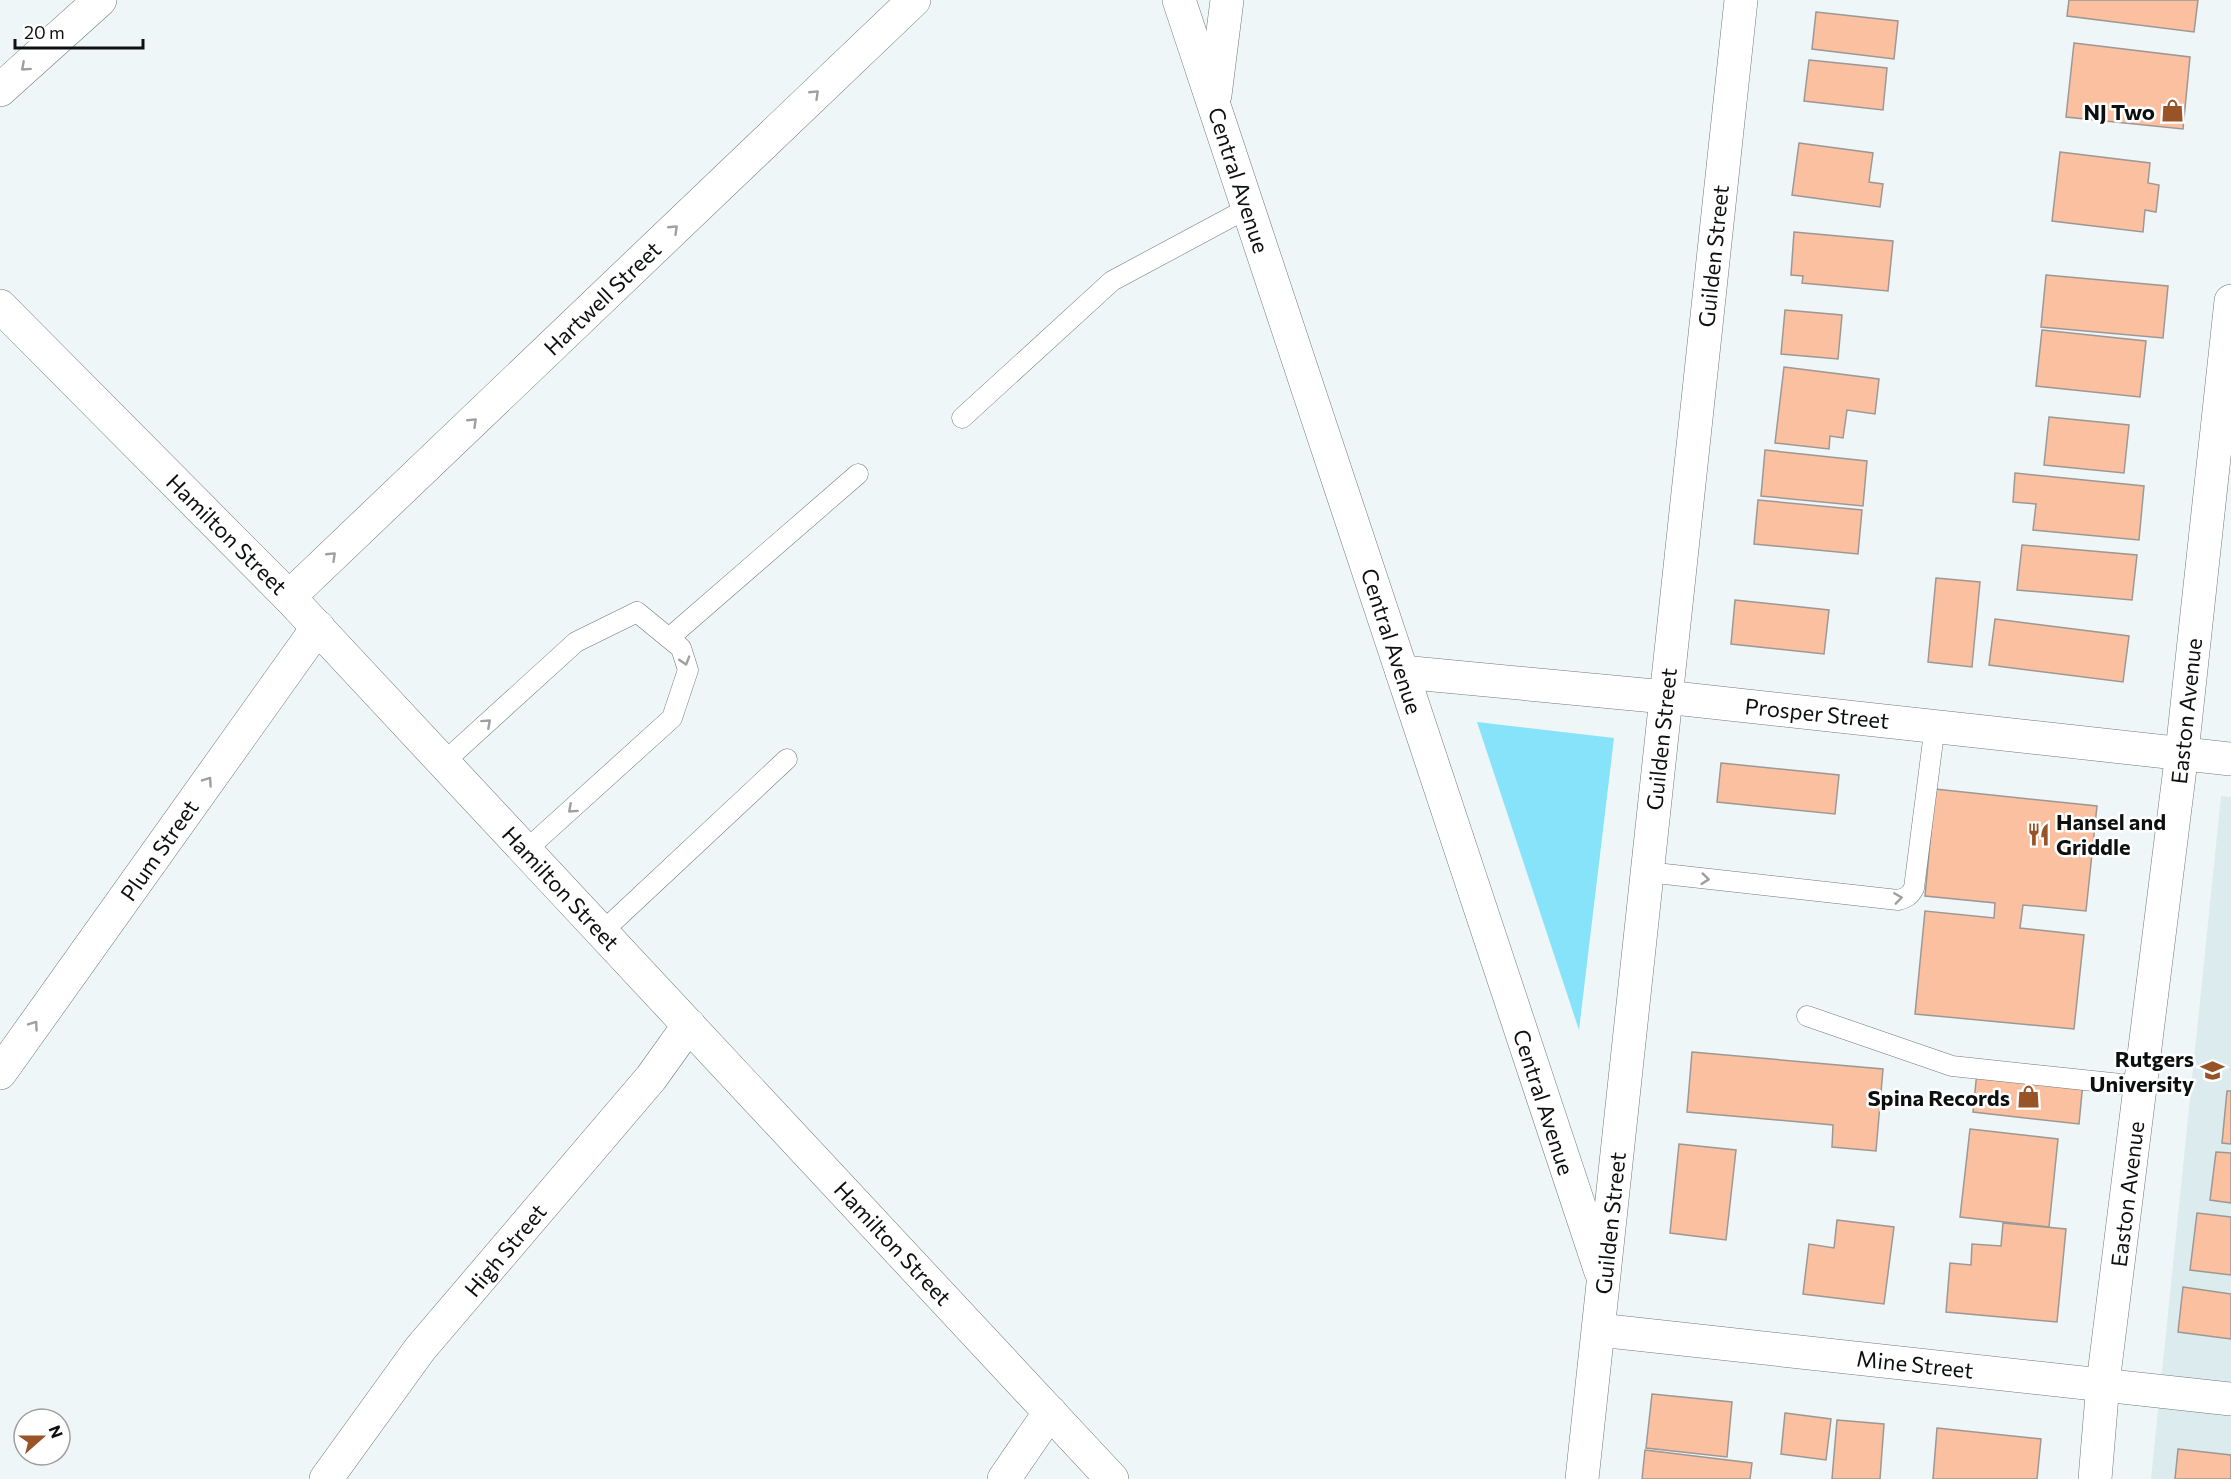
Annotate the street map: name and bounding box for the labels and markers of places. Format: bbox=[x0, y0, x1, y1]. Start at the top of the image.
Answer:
place label: NJ Two bbox=[2083, 98, 2155, 125]
shop icon: NJ Two bbox=[2160, 98, 2186, 124]
place label: Hansel and Griddle bbox=[2056, 808, 2166, 860]
restaurant icon: Hansel and Griddle bbox=[2025, 821, 2051, 847]
place label: Rutgers University bbox=[2090, 1045, 2194, 1097]
school or university icon: Rutgers University bbox=[2199, 1058, 2225, 1084]
place label: Spina Records bbox=[1867, 1084, 2010, 1111]
shop icon: Spina Records bbox=[2015, 1084, 2041, 1110]

